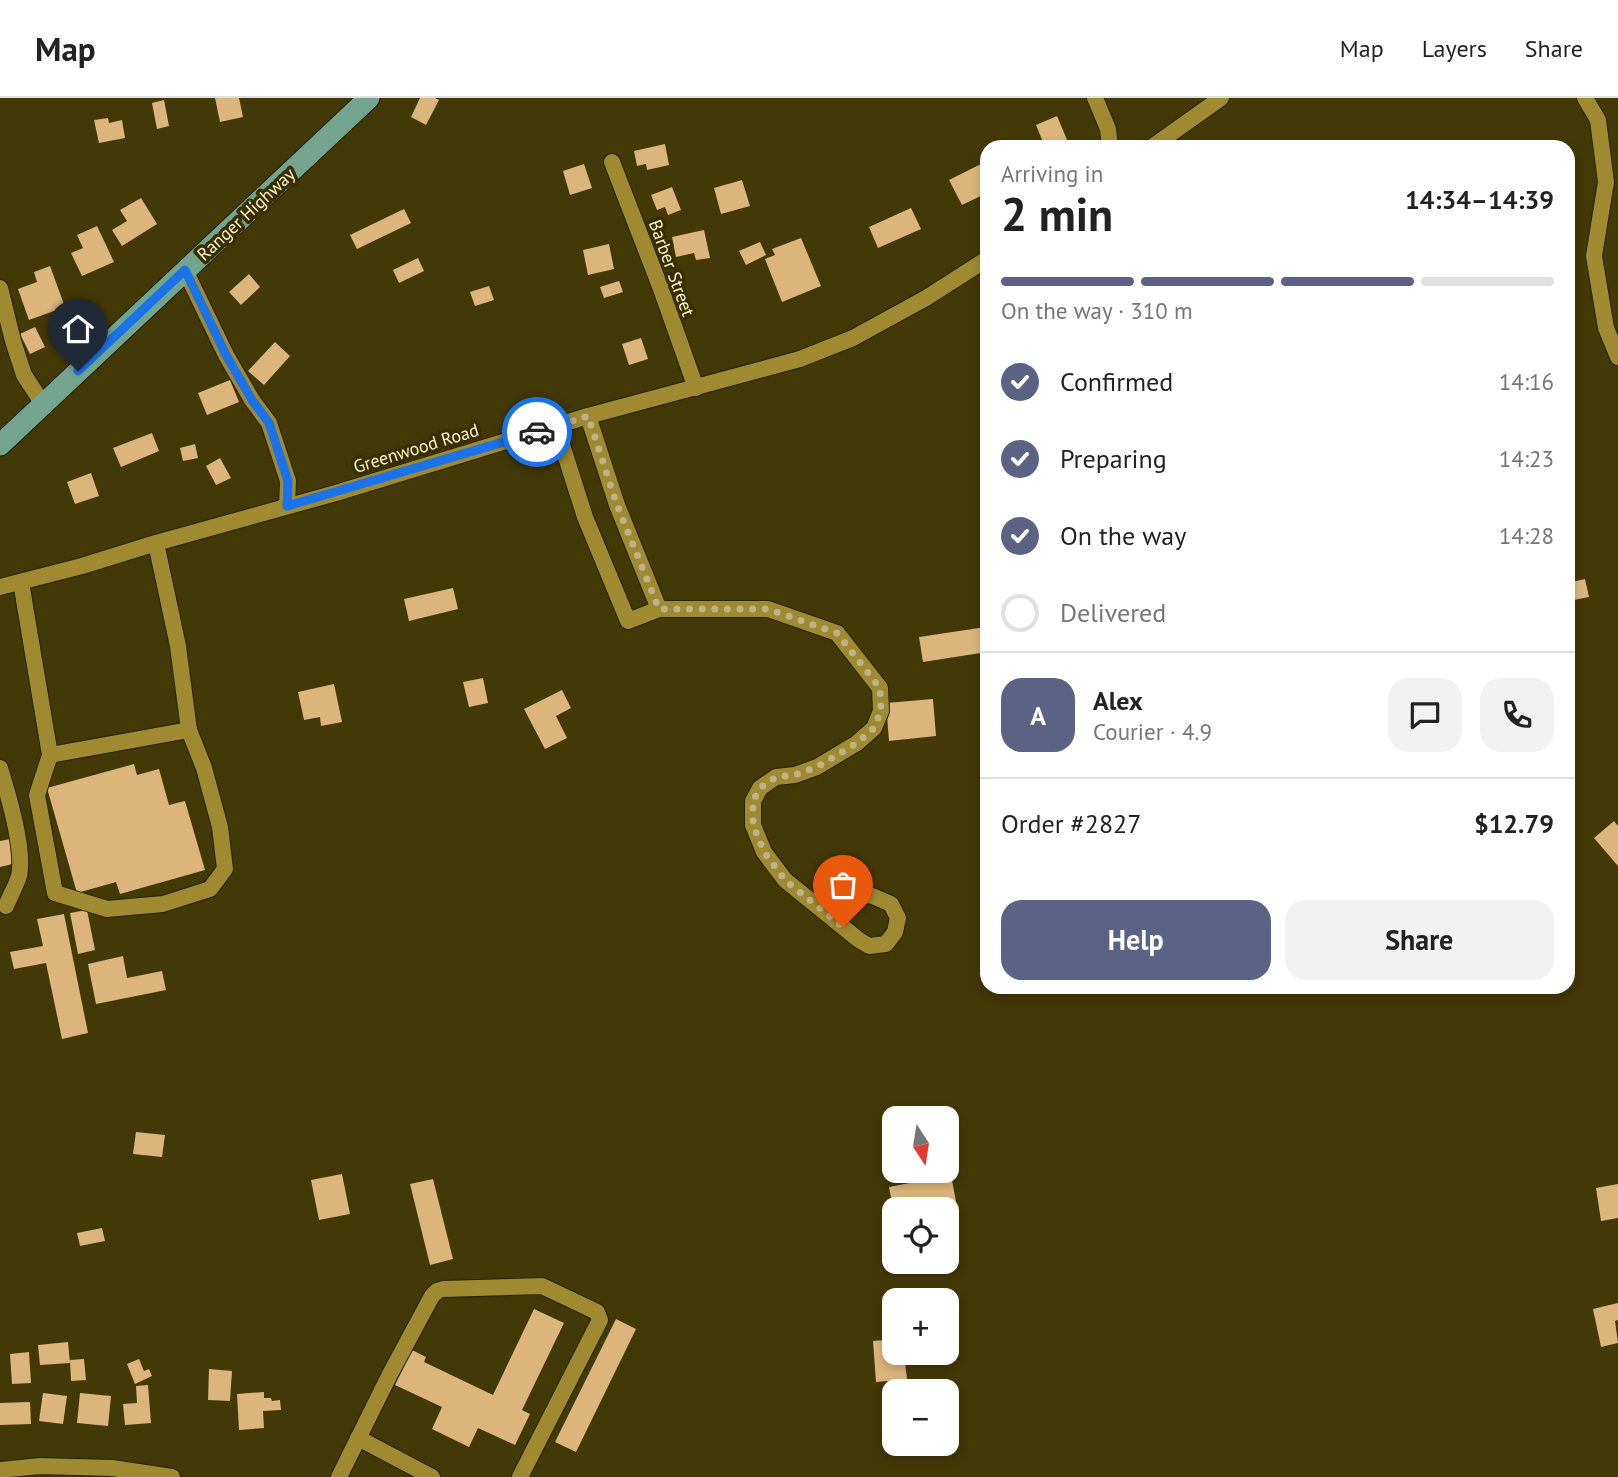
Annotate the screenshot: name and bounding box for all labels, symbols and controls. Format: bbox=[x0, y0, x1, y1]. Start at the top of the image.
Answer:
text: Map bbox=[35, 27, 96, 70]
text: Map bbox=[1340, 33, 1384, 64]
text: Layers bbox=[1422, 33, 1487, 64]
text: Share bbox=[1525, 33, 1583, 64]
text: Arriving in bbox=[1001, 159, 1103, 188]
street label: Ranger Highway bbox=[192, 162, 300, 265]
text: 14:34–14:39 bbox=[1405, 183, 1554, 216]
text: 2 min bbox=[1001, 184, 1113, 244]
street label: Barber Street bbox=[644, 216, 700, 320]
text: On the way · 310 m bbox=[1001, 296, 1193, 325]
pin bbox=[48, 299, 108, 371]
icon: home bbox=[59, 310, 97, 348]
icon: check bbox=[1001, 363, 1039, 401]
text: Confirmed bbox=[1060, 365, 1173, 398]
text: 14:16 bbox=[1499, 367, 1554, 396]
courier bbox=[502, 397, 572, 467]
icon: car bbox=[518, 413, 556, 451]
street label: Greenwood Road bbox=[350, 418, 482, 478]
icon: check bbox=[1001, 440, 1039, 478]
text: Preparing bbox=[1060, 442, 1167, 475]
text: 14:23 bbox=[1499, 444, 1554, 473]
icon: check bbox=[1001, 517, 1039, 555]
text: On the way bbox=[1060, 519, 1186, 552]
text: 14:28 bbox=[1499, 521, 1554, 550]
text: Delivered bbox=[1060, 596, 1166, 629]
button: chat bbox=[1388, 678, 1462, 752]
button: phone bbox=[1480, 678, 1554, 752]
text: Alex bbox=[1093, 684, 1143, 717]
text: A bbox=[1030, 699, 1046, 732]
text: Courier · 4.9 bbox=[1093, 717, 1212, 746]
text: Order #2827 bbox=[1001, 807, 1141, 840]
text: $12.79 bbox=[1474, 807, 1554, 840]
pin bbox=[813, 855, 873, 927]
icon: bag bbox=[824, 866, 862, 904]
button: Help bbox=[1001, 900, 1271, 980]
button: Share bbox=[1285, 900, 1554, 980]
north arrow bbox=[882, 1106, 959, 1183]
map controls bbox=[882, 1106, 959, 1456]
button: locate bbox=[882, 1197, 959, 1274]
button: + bbox=[882, 1288, 959, 1365]
button: − bbox=[882, 1379, 959, 1456]

